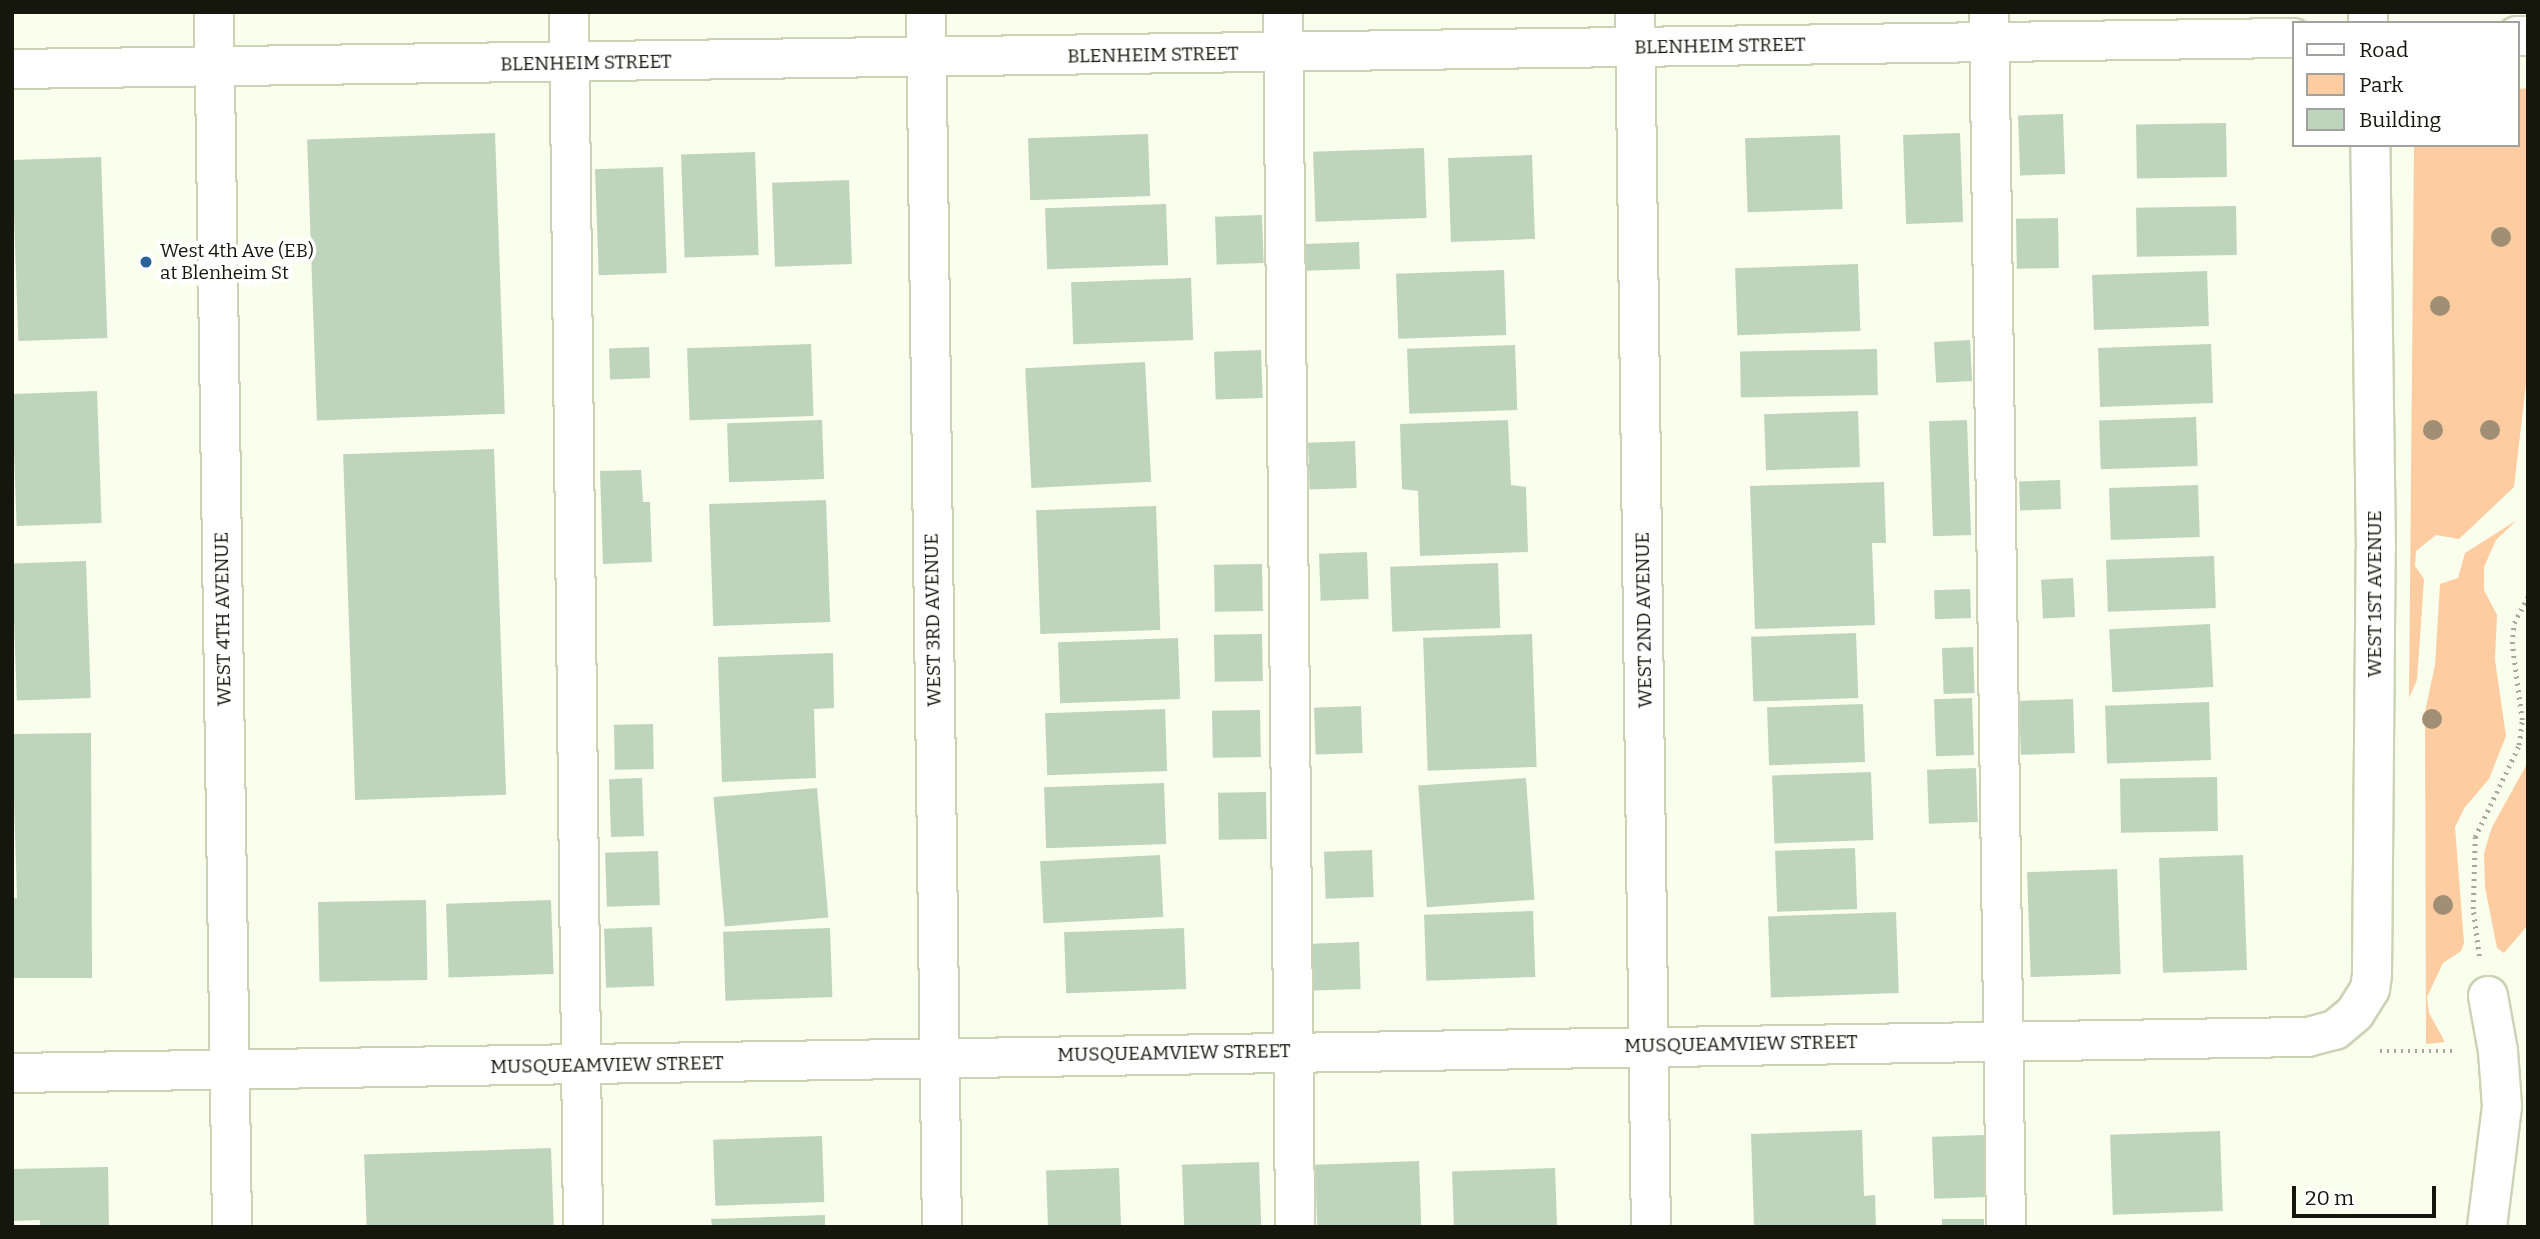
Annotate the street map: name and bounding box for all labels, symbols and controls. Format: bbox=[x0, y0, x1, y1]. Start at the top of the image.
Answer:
legend bbox=[2292, 21, 2519, 147]
street label: BLENHEIM STREET bbox=[1634, 33, 1806, 59]
text: Road bbox=[2359, 37, 2408, 63]
street label: BLENHEIM STREET bbox=[1067, 42, 1239, 68]
street label: BLENHEIM STREET bbox=[500, 50, 672, 76]
text: Park bbox=[2359, 72, 2403, 98]
text: Building bbox=[2359, 107, 2441, 133]
place label: West 4th Ave (EB) at Blenheim St bbox=[160, 240, 314, 284]
marker: West 4th Ave (EB) at Blenheim St bbox=[138, 254, 154, 270]
street label: WEST 1ST AVENUE bbox=[2364, 511, 2386, 677]
street label: WEST 4TH AVENUE bbox=[210, 532, 236, 706]
street label: WEST 2ND AVENUE bbox=[1631, 532, 1657, 708]
street label: WEST 3RD AVENUE bbox=[920, 533, 946, 707]
street label: MUSQUEAMVIEW STREET bbox=[1624, 1031, 1858, 1057]
street label: MUSQUEAMVIEW STREET bbox=[1057, 1040, 1291, 1066]
street label: MUSQUEAMVIEW STREET bbox=[490, 1052, 724, 1078]
scale bar bbox=[2295, 1172, 2438, 1216]
text: 20 m bbox=[2305, 1185, 2354, 1211]

